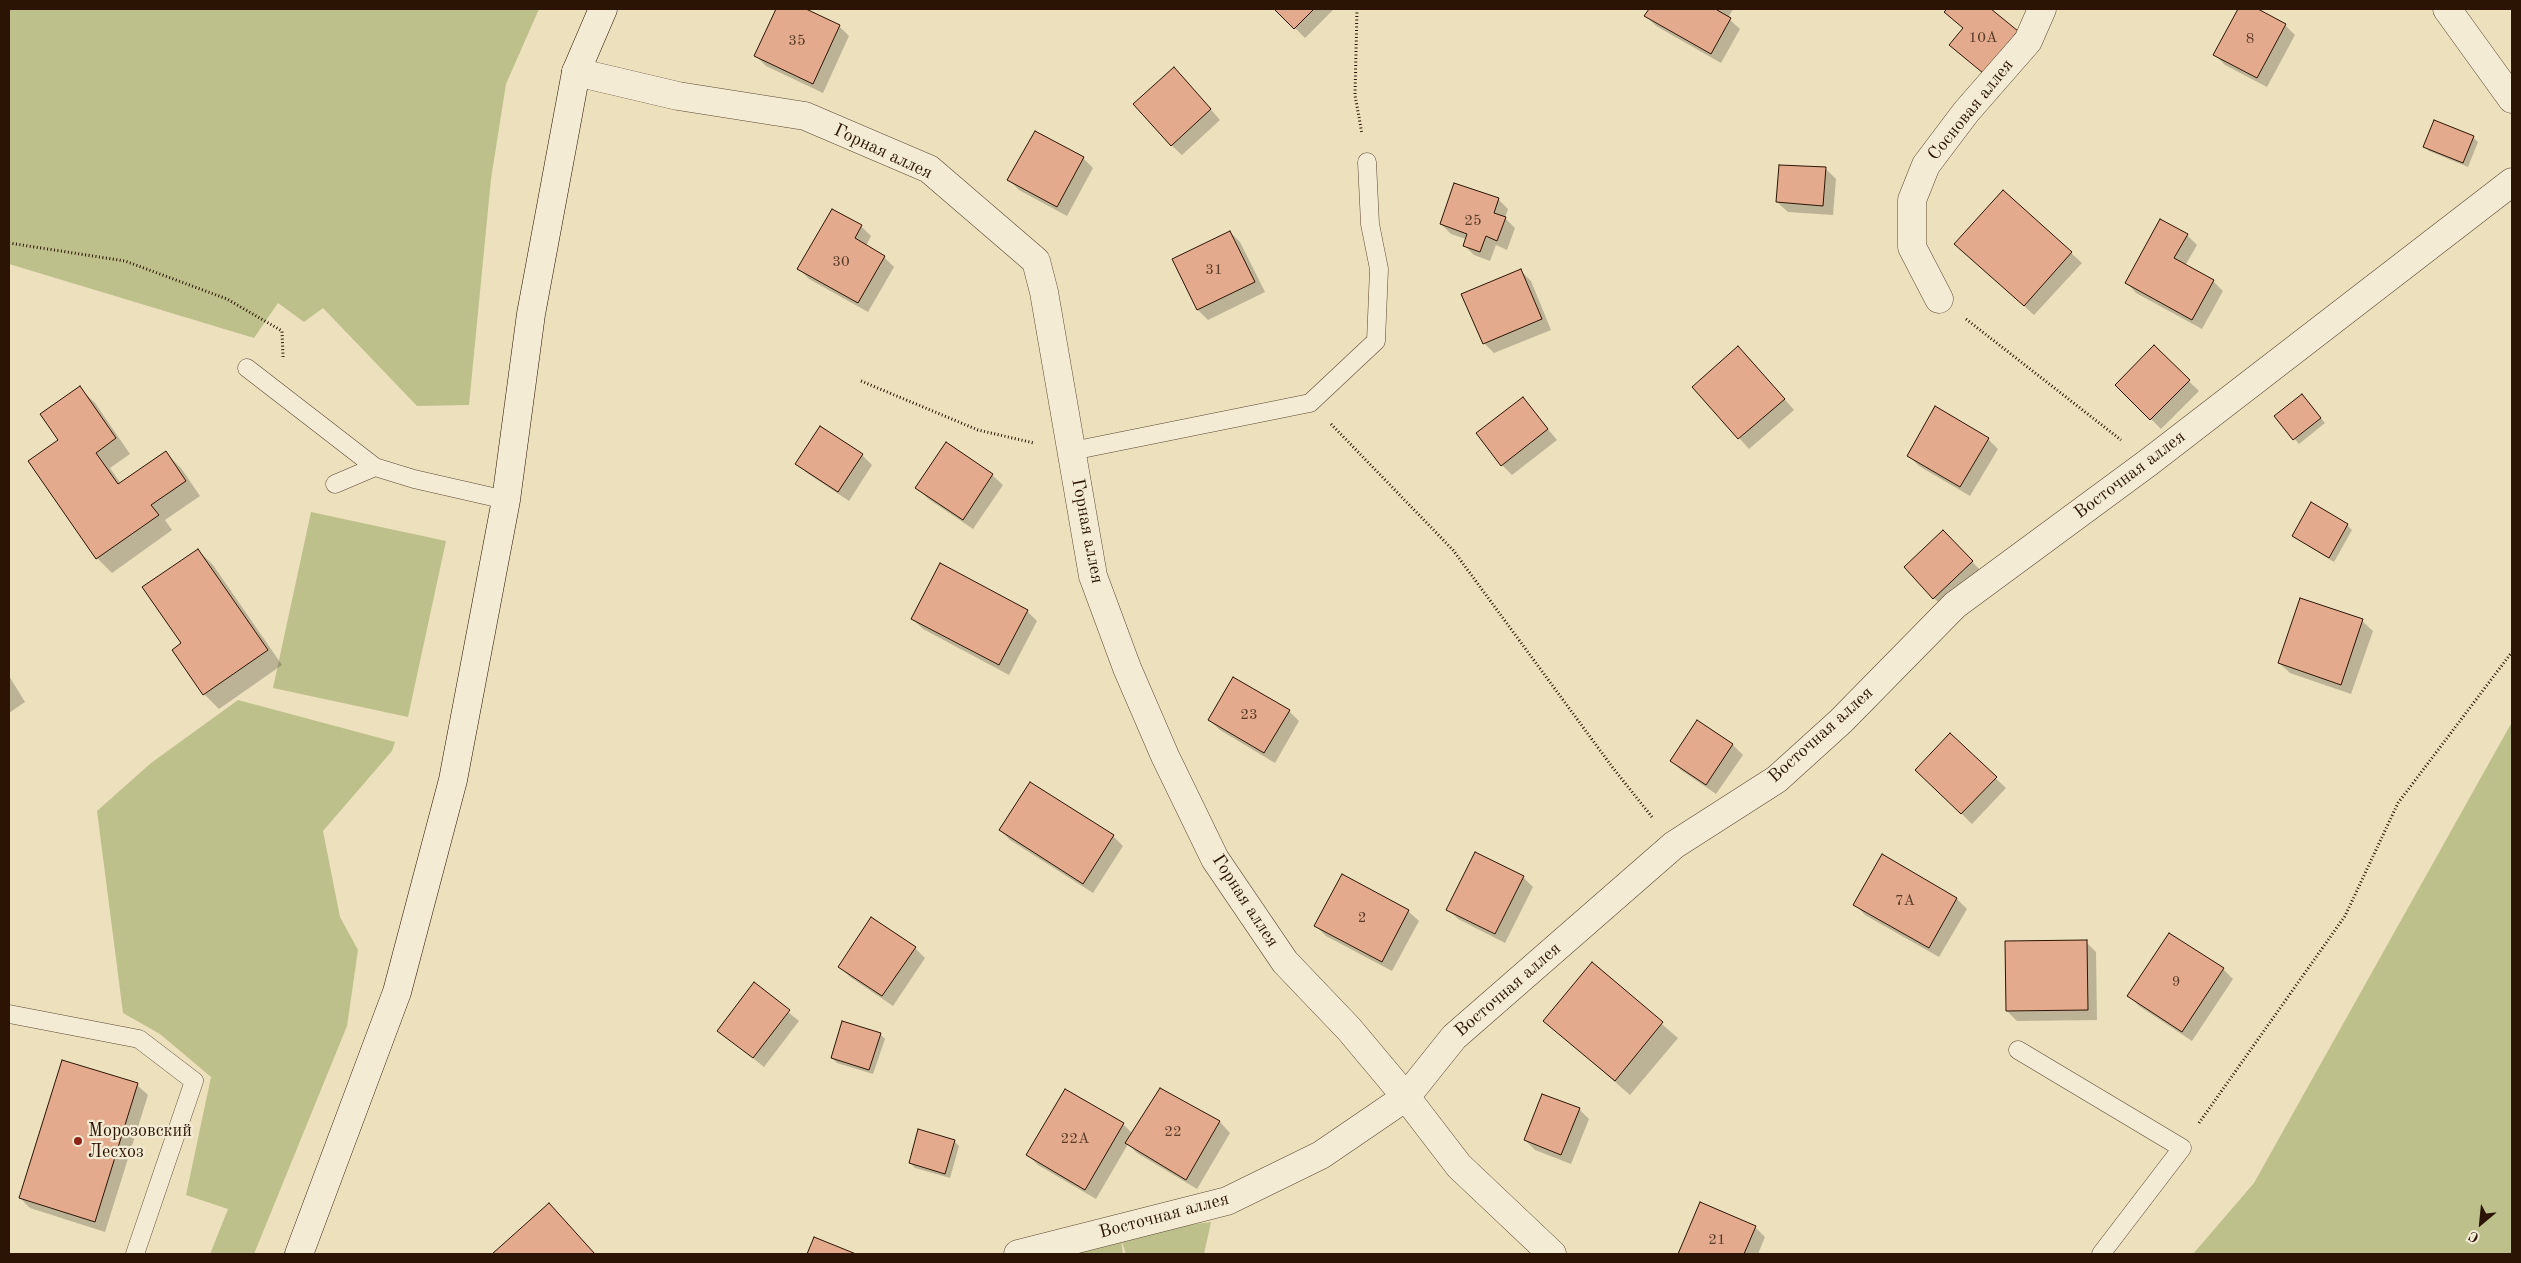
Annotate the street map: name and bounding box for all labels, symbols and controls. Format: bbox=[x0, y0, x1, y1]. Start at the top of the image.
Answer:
house number: 10А bbox=[1969, 29, 1997, 47]
house number: 8 bbox=[2246, 30, 2254, 48]
house number: 35 bbox=[788, 32, 806, 50]
street label: Сосновая аллея bbox=[1924, 55, 2018, 165]
street label: Горная аллея bbox=[830, 120, 936, 184]
house number: 25 bbox=[1464, 212, 1482, 230]
house number: 30 bbox=[832, 253, 850, 271]
house number: 31 bbox=[1205, 261, 1223, 279]
street label: Восточная аллея bbox=[2070, 426, 2190, 524]
street label: Горная аллея bbox=[1066, 477, 1108, 585]
street label: Восточная аллея bbox=[1764, 682, 1878, 788]
house number: 23 bbox=[1240, 706, 1258, 724]
street label: Горная аллея bbox=[1207, 850, 1283, 952]
house number: 7А bbox=[1895, 892, 1915, 910]
house number: 2 bbox=[1358, 909, 1366, 927]
street label: Восточная аллея bbox=[1451, 938, 1565, 1042]
house number: 9 bbox=[2172, 973, 2180, 991]
place label: Морозовский Лесхоз bbox=[88, 1120, 192, 1162]
house number: 22 bbox=[1164, 1123, 1182, 1141]
house number: 22А bbox=[1061, 1130, 1089, 1148]
marker: Морозовский Лесхоз bbox=[72, 1135, 84, 1147]
street label: Восточная аллея bbox=[1097, 1188, 1231, 1244]
north arrow bbox=[2456, 1198, 2506, 1248]
text: С bbox=[2467, 1228, 2481, 1245]
house number: 21 bbox=[1708, 1231, 1726, 1249]

